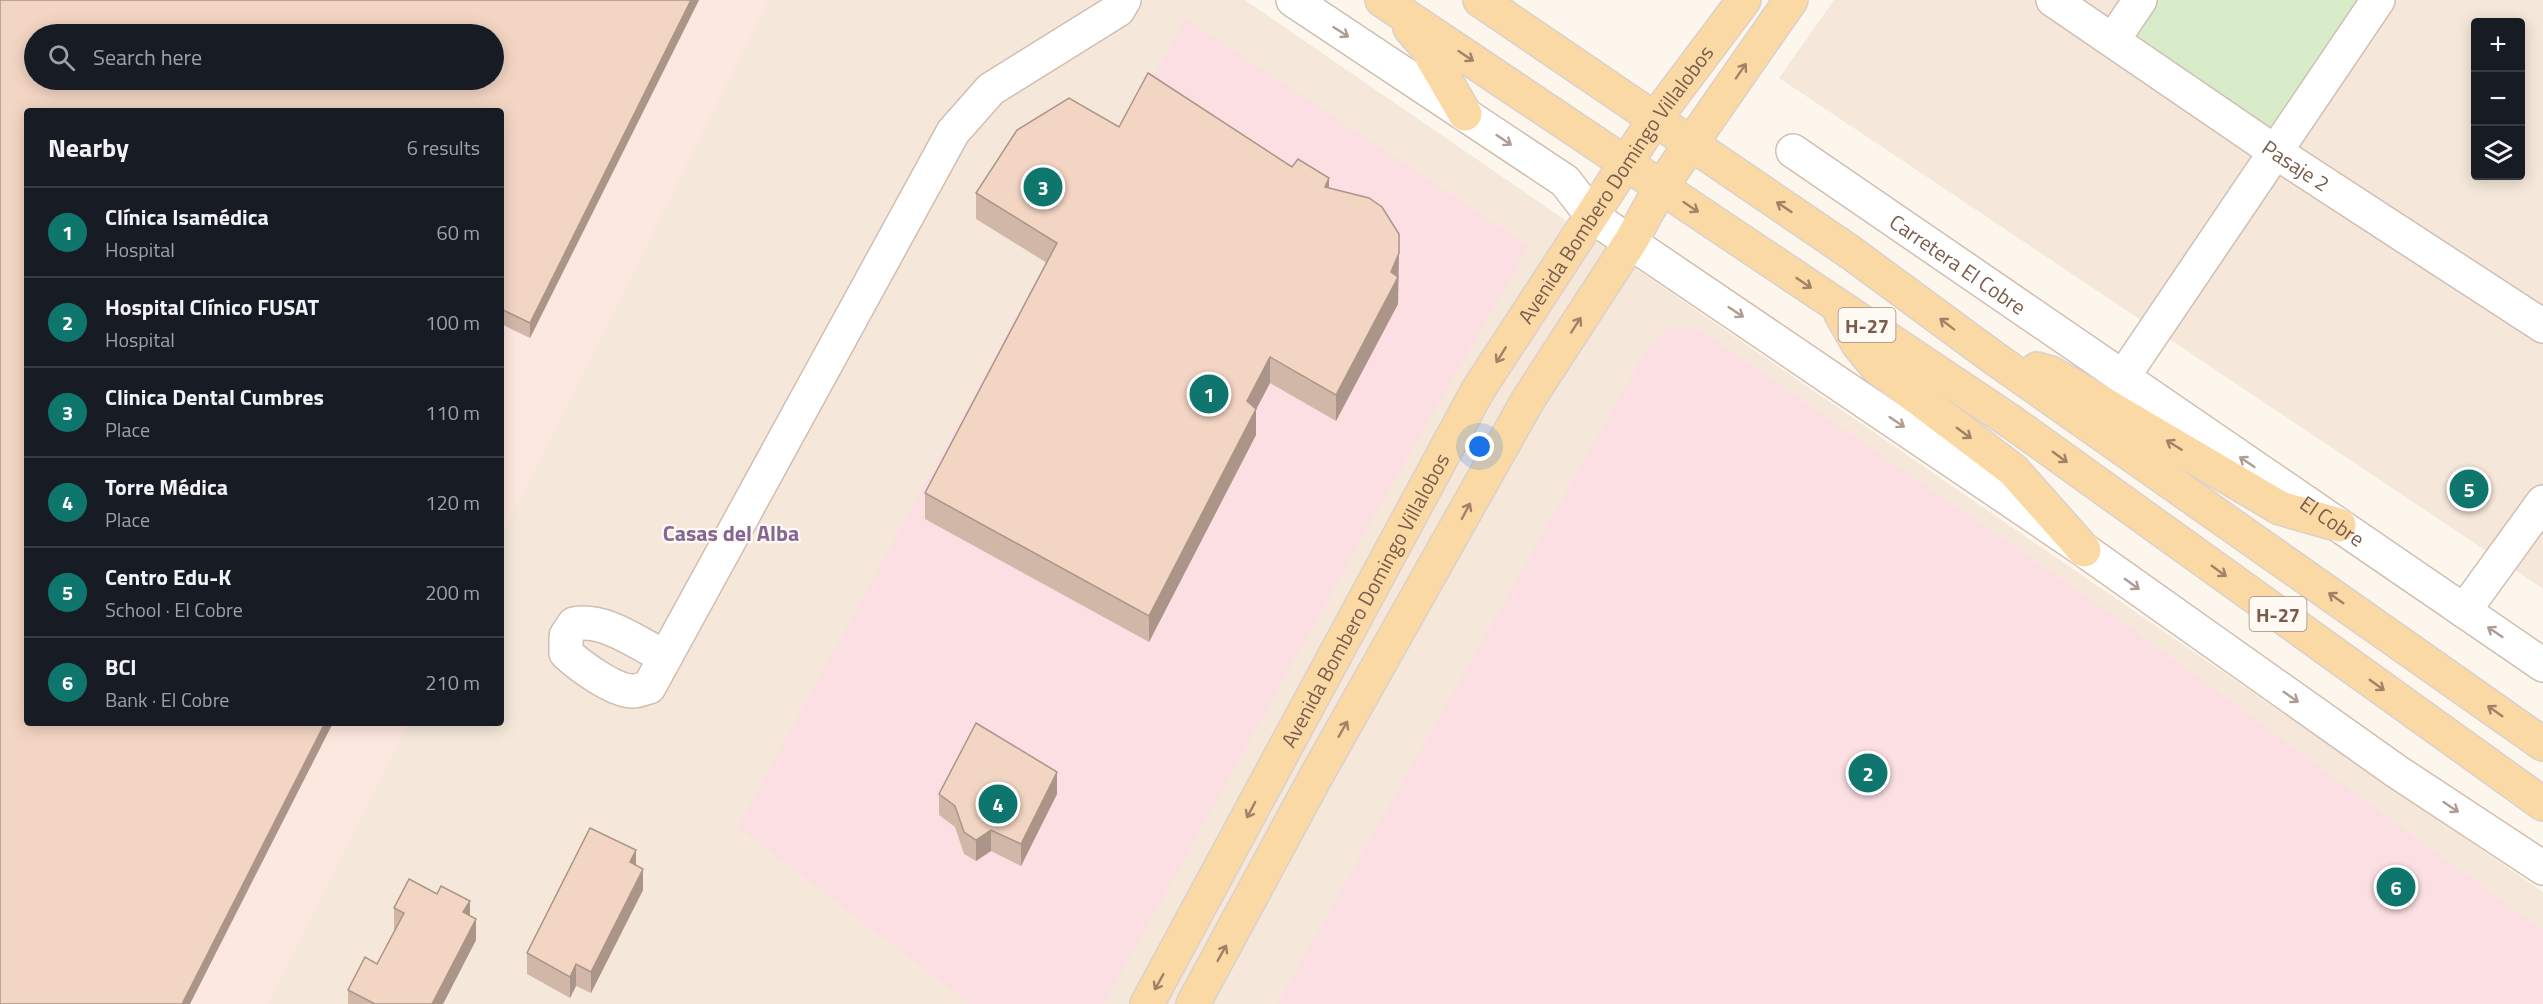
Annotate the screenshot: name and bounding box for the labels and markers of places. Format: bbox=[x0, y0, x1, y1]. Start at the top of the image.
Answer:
pin: 3 bbox=[1024, 164, 1062, 210]
pin: 1 bbox=[1190, 372, 1228, 416]
pin: 5 bbox=[2450, 466, 2488, 512]
pin: 2 bbox=[1848, 750, 1888, 796]
pin: 4 bbox=[978, 782, 1018, 826]
pin: 6 bbox=[2376, 864, 2416, 910]

